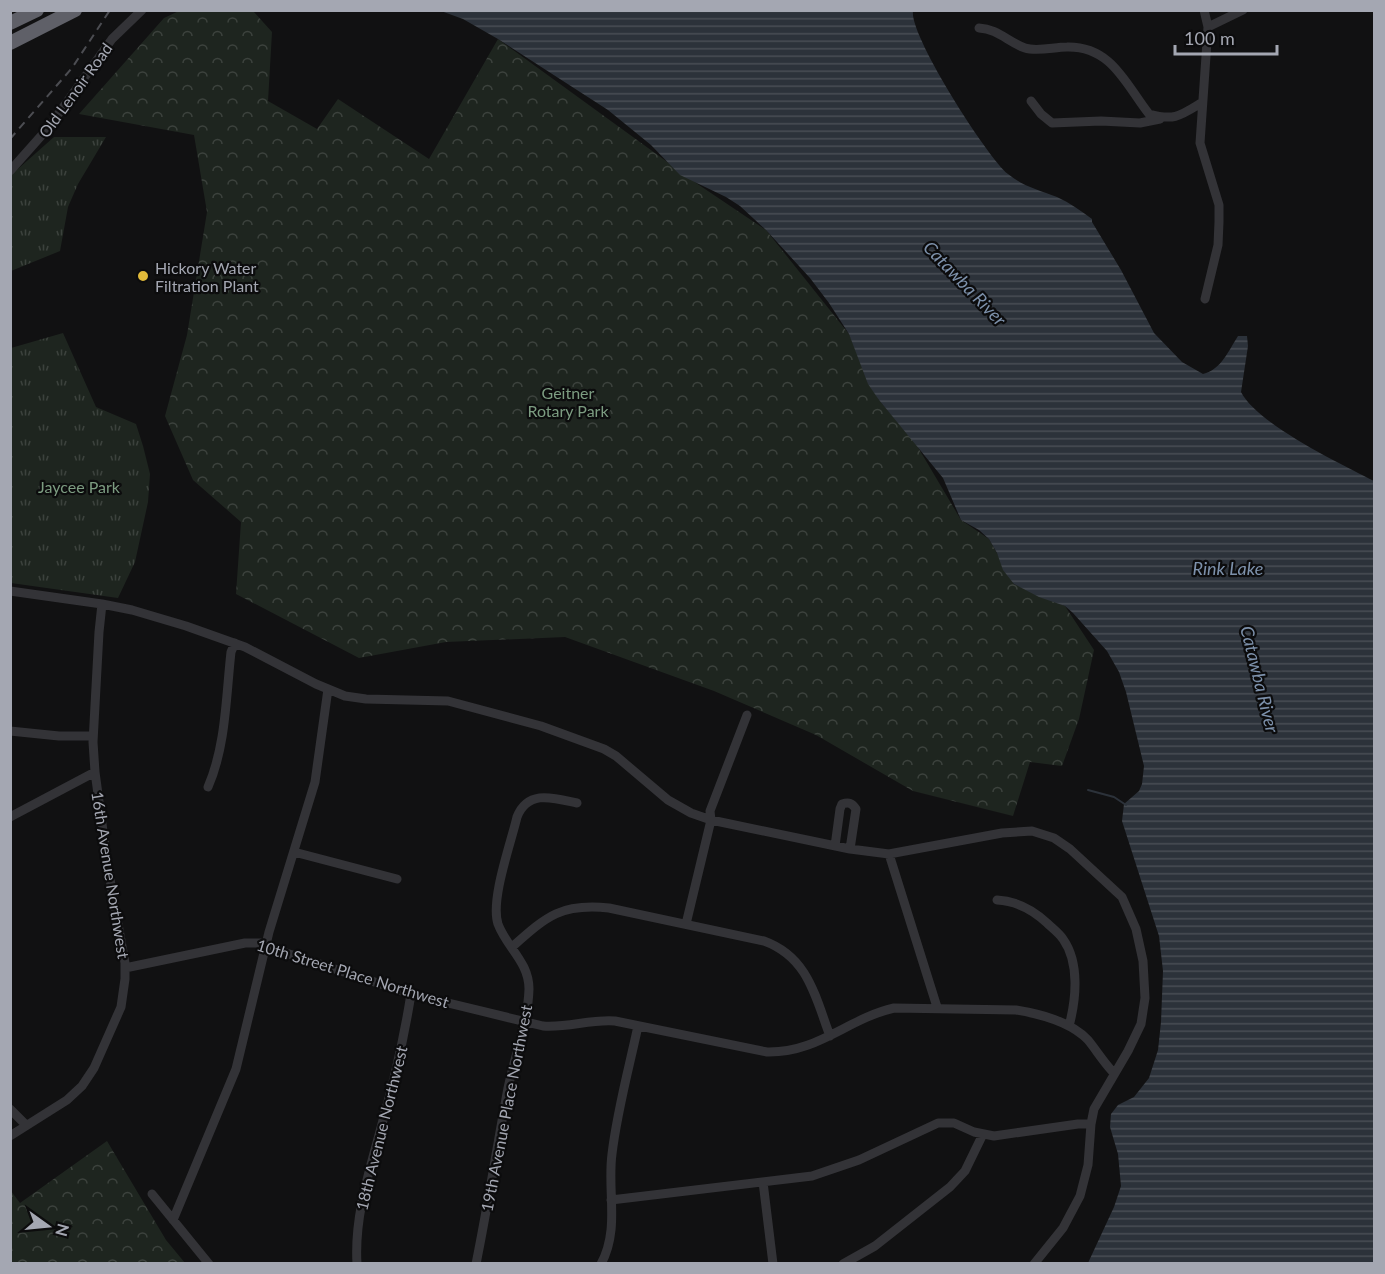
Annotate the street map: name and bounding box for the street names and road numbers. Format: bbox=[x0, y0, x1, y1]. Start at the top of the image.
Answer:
street label: Old Lenoir Road bbox=[34, 39, 116, 141]
street label: 16th Avenue Northwest bbox=[88, 790, 134, 960]
street label: 10th Street Place Northwest bbox=[255, 935, 452, 1011]
street label: 19th Avenue Place Northwest bbox=[477, 1003, 535, 1213]
street label: 18th Avenue Northwest bbox=[351, 1044, 411, 1212]

